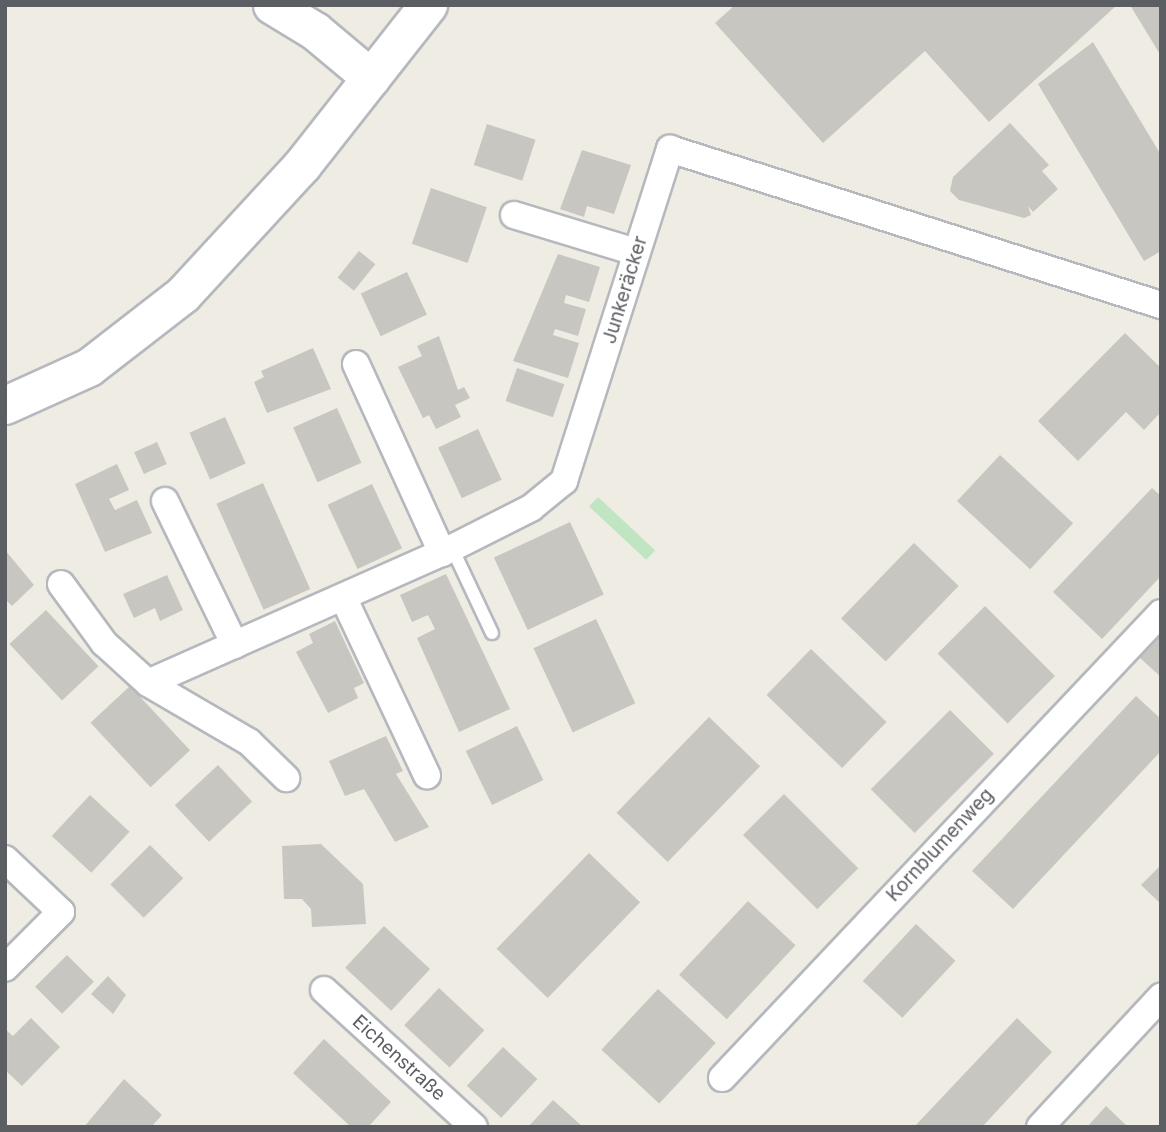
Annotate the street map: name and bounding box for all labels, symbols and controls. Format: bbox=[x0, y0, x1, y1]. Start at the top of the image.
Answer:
street label: Junkeräcker bbox=[598, 233, 652, 347]
street label: Kornblumenweg bbox=[882, 784, 998, 906]
street label: Eichenstraße bbox=[348, 1010, 450, 1106]

